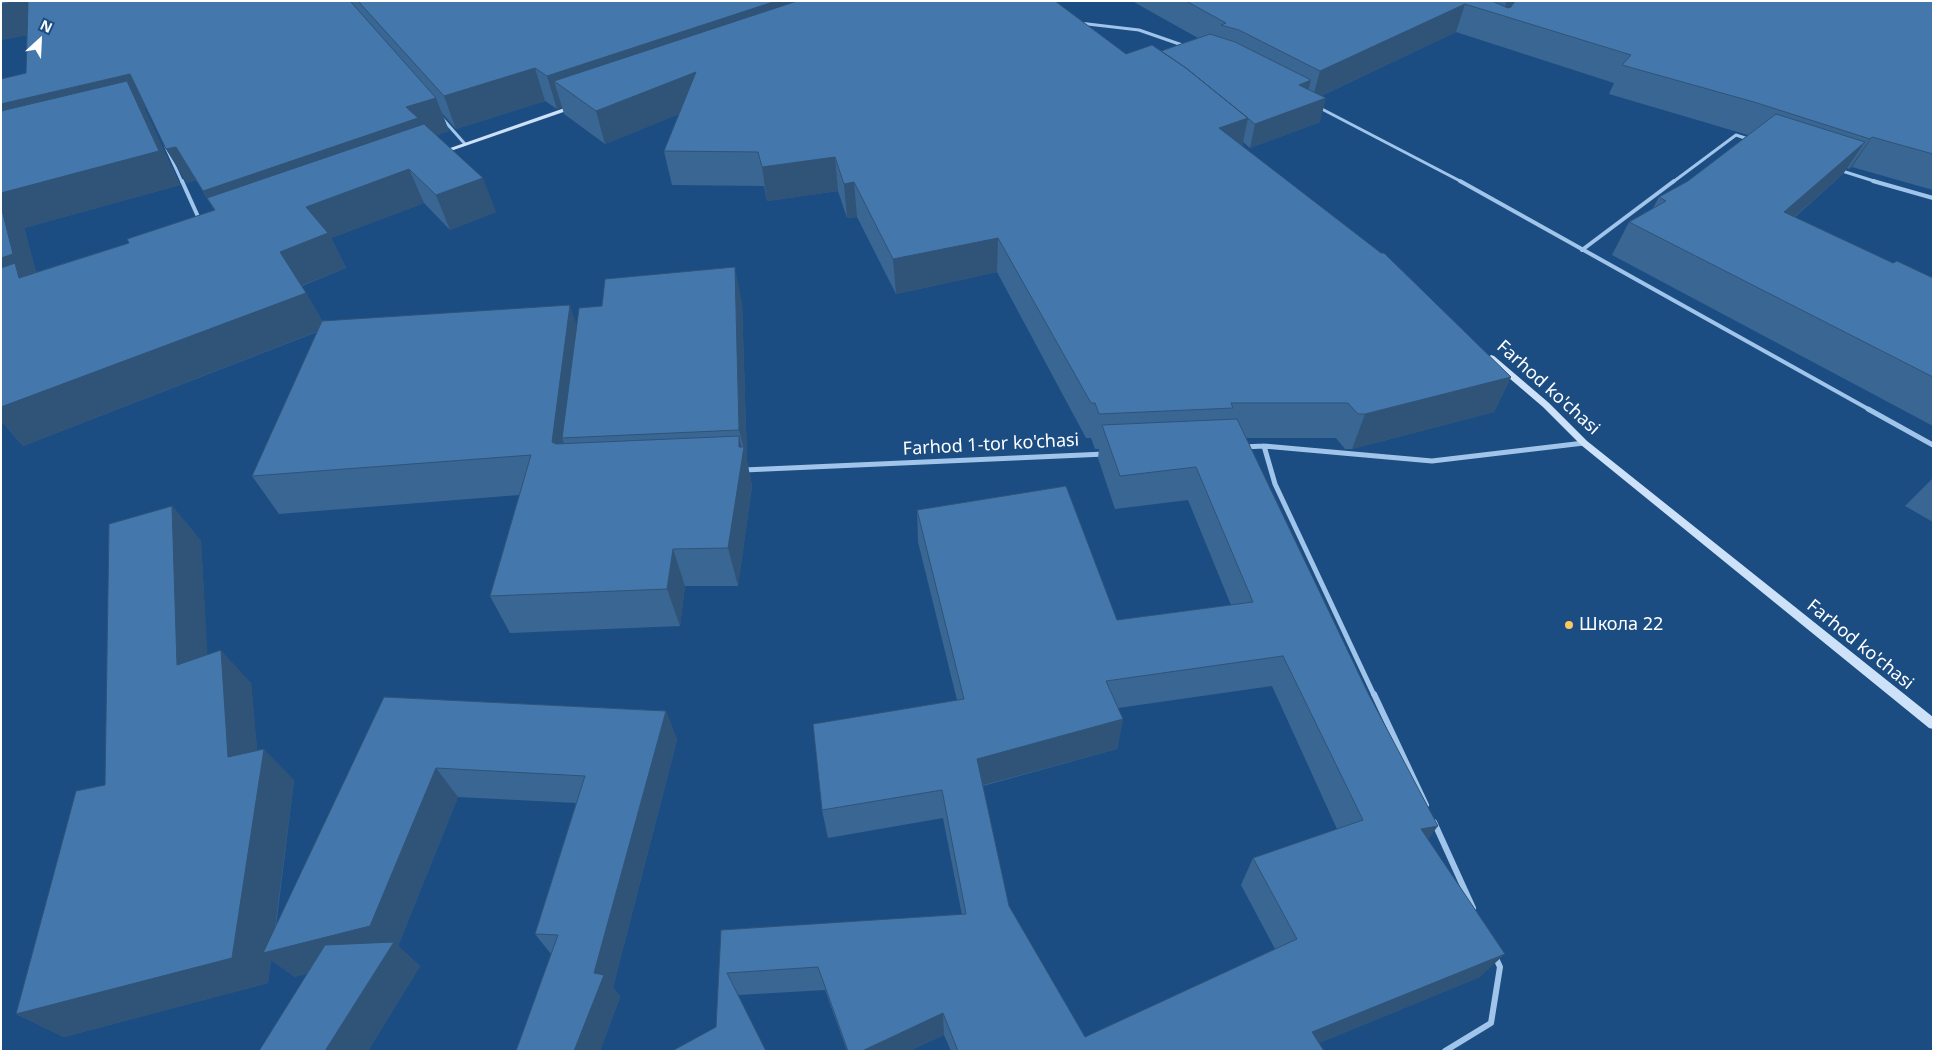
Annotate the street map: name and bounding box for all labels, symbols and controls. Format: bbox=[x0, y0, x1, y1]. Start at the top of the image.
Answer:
north arrow bbox=[15, 15, 65, 65]
text: N bbox=[37, 15, 56, 37]
street label: Farhod ko'chasi bbox=[1492, 336, 1604, 440]
street label: Farhod 1-tor ko'chasi bbox=[902, 430, 1080, 460]
street label: Farhod ko'chasi bbox=[1802, 595, 1918, 695]
place label: Школа 22 bbox=[1579, 614, 1663, 636]
marker: Школа 22 bbox=[1563, 619, 1575, 631]

